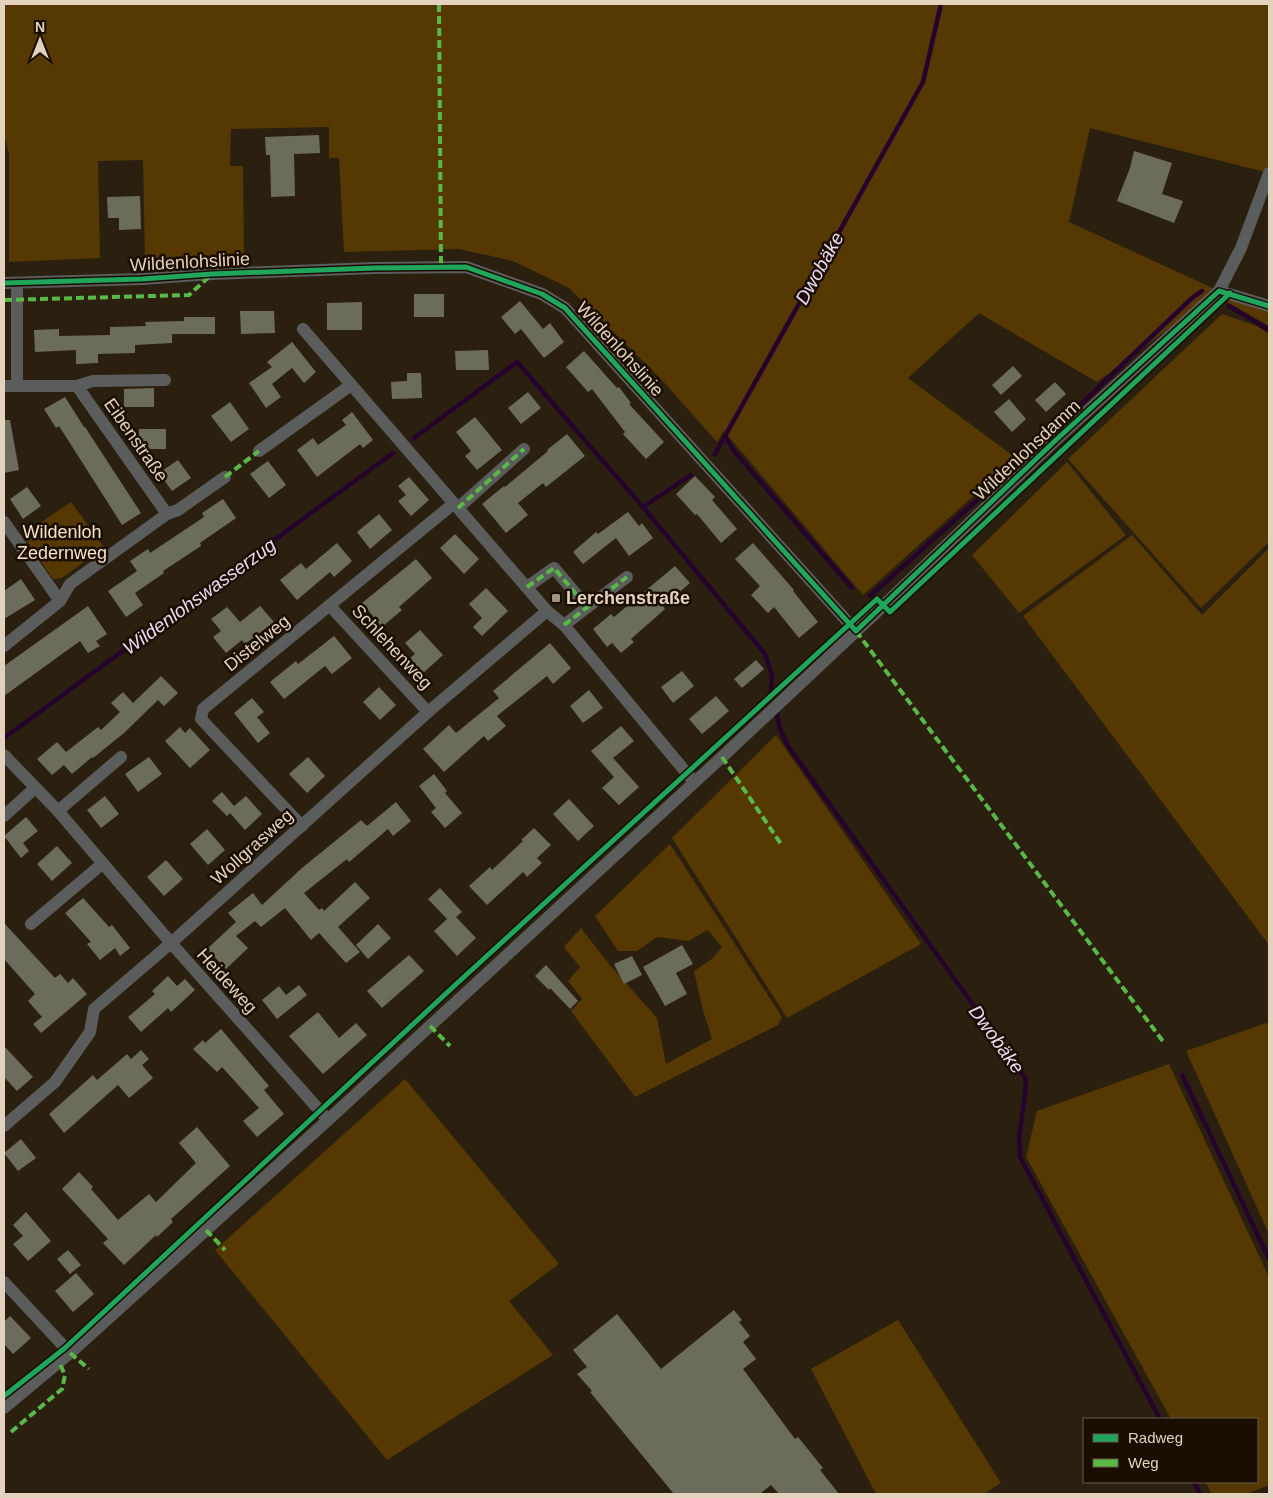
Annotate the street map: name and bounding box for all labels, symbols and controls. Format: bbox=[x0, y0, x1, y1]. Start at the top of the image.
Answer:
north arrow bbox=[15, 15, 65, 65]
text: N bbox=[35, 19, 45, 35]
water label: Dwobäke bbox=[791, 229, 848, 308]
street label: Wildenlohslinie bbox=[130, 249, 250, 275]
street label: Wildenlohslinie bbox=[572, 298, 668, 400]
street label: Eibenstraße bbox=[100, 395, 172, 485]
street label: Wildenlohsdamm bbox=[970, 396, 1084, 504]
park label: Wildenloh Zedernweg bbox=[17, 522, 107, 563]
water label: Wildenlohswasserzug bbox=[119, 534, 280, 659]
place label: Lerchenstraße bbox=[566, 588, 690, 608]
marker: Lerchenstraße bbox=[550, 592, 562, 604]
street label: Schlehenweg bbox=[348, 601, 436, 693]
street label: Distelweg bbox=[220, 611, 294, 675]
street label: Wollgrasweg bbox=[207, 805, 297, 889]
street label: Heideweg bbox=[193, 945, 261, 1017]
water label: Dwobäke bbox=[965, 1001, 1028, 1078]
legend bbox=[1083, 1418, 1258, 1483]
text: Radweg bbox=[1128, 1429, 1183, 1446]
text: Weg bbox=[1128, 1454, 1159, 1471]

